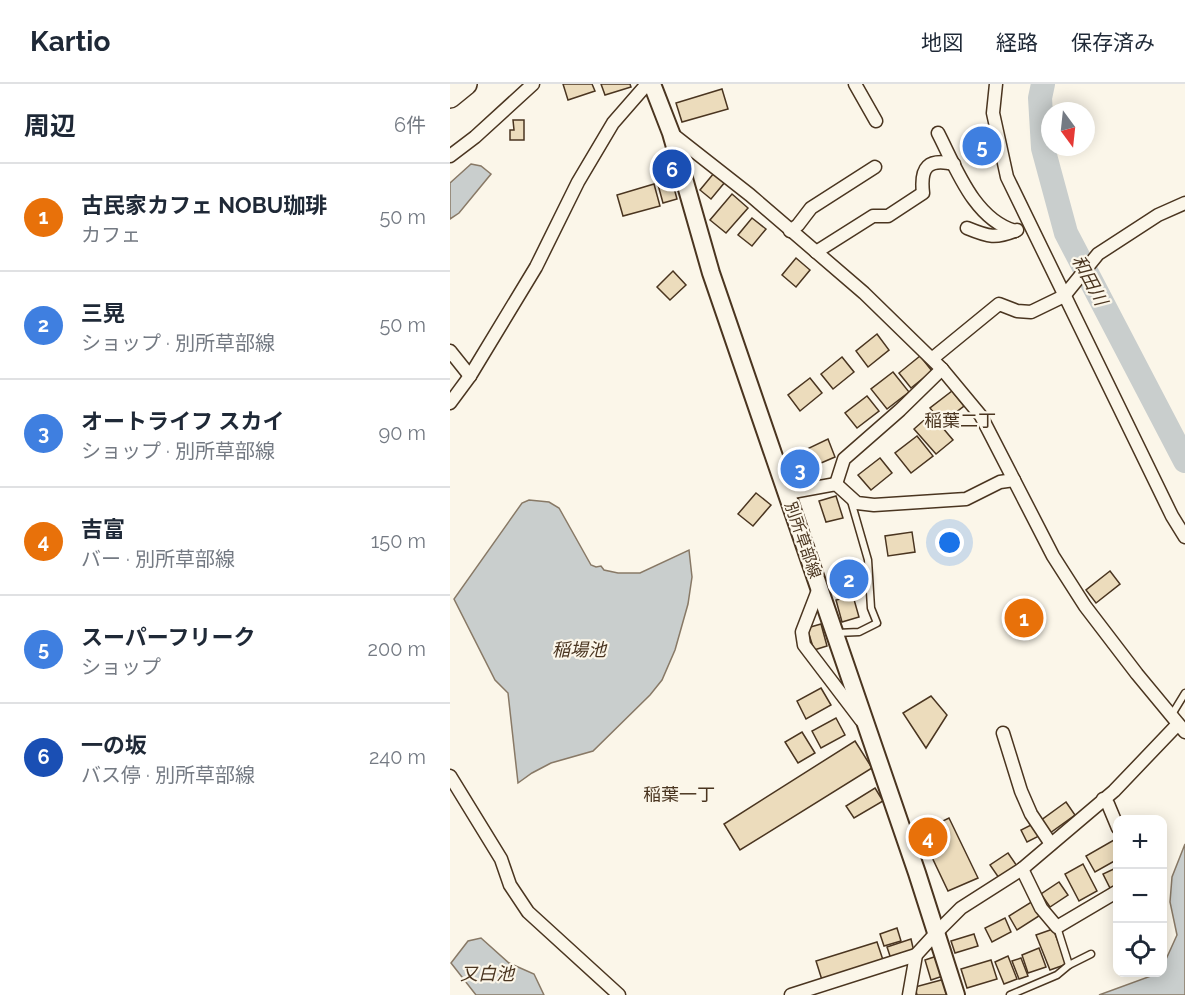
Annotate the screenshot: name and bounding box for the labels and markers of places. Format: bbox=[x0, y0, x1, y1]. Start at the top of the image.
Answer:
pin: 5 bbox=[962, 124, 1002, 168]
pin: 6 bbox=[652, 146, 692, 191]
pin: 3 bbox=[780, 446, 820, 492]
pin: 2 bbox=[830, 556, 868, 602]
pin: 1 bbox=[1004, 596, 1044, 640]
pin: 4 bbox=[908, 814, 948, 860]

